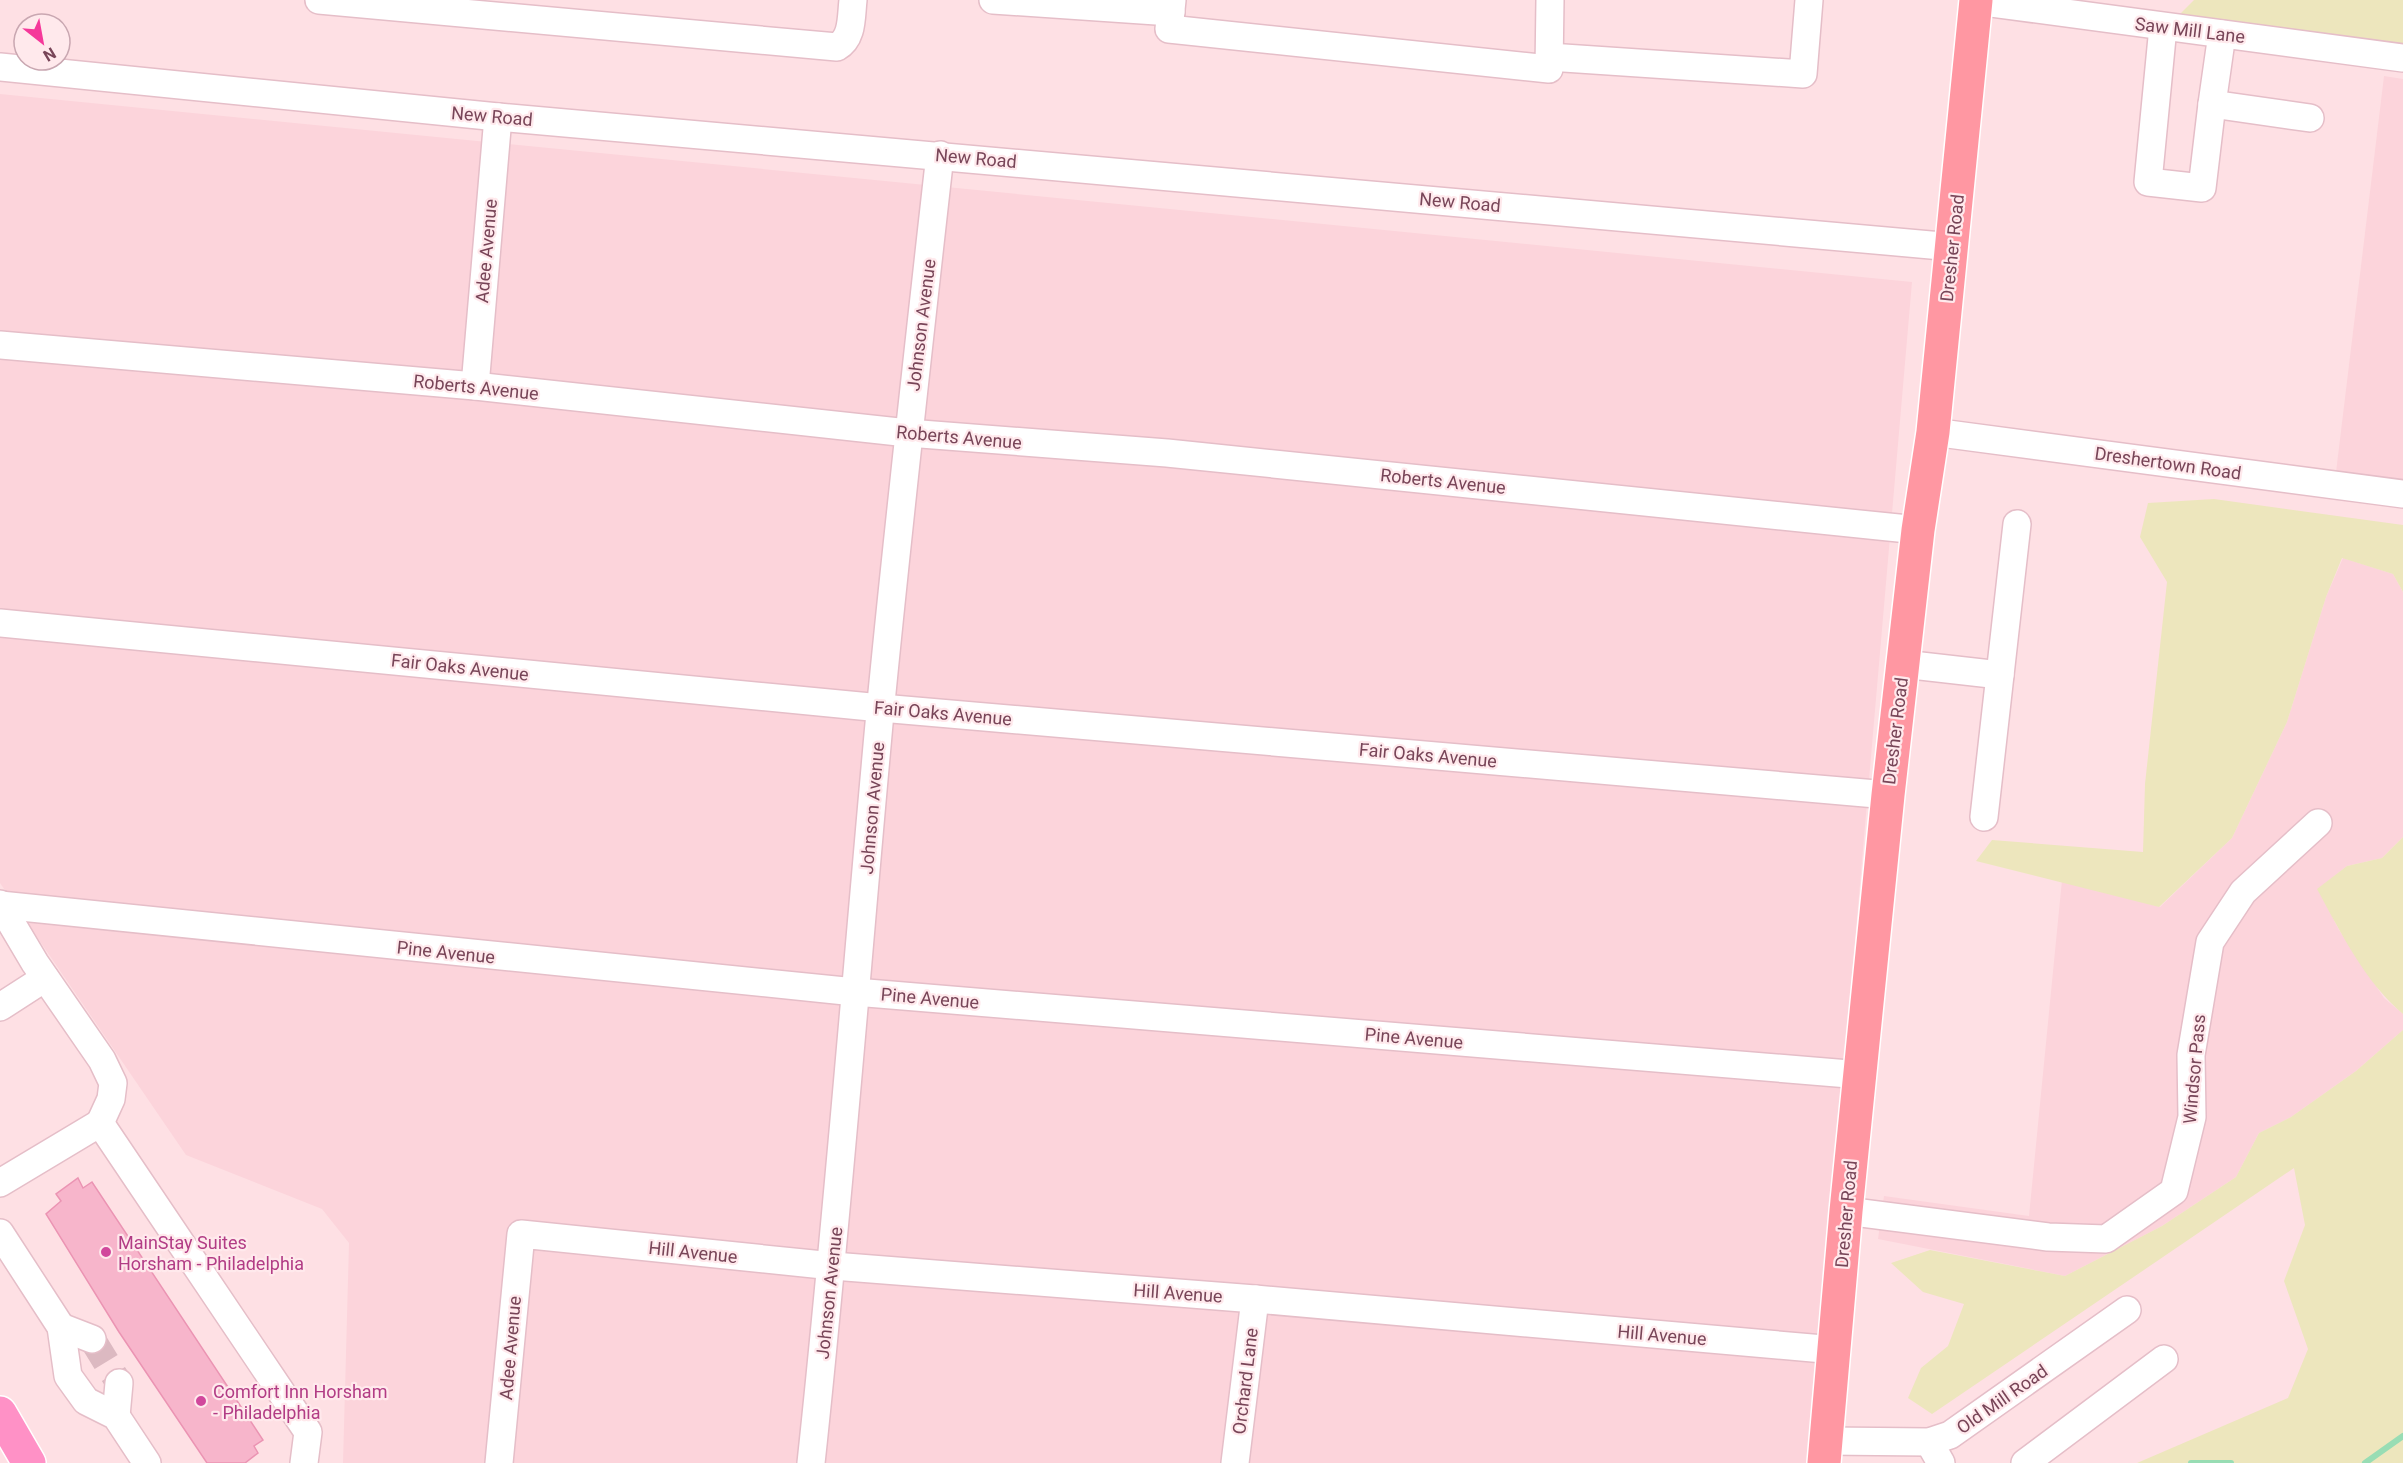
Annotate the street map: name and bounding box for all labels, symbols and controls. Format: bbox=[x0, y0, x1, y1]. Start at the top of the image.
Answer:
north arrow bbox=[12, 12, 72, 72]
street label: Saw Mill Lane bbox=[2134, 13, 2246, 47]
text: N bbox=[40, 43, 59, 65]
street label: New Road bbox=[450, 102, 534, 130]
street label: New Road bbox=[934, 144, 1018, 172]
street label: New Road bbox=[1418, 188, 1502, 216]
street label: Dresher Road bbox=[1936, 193, 1968, 303]
street label: Adee Avenue bbox=[471, 198, 501, 304]
street label: Johnson Avenue bbox=[902, 258, 940, 392]
street label: Roberts Avenue bbox=[412, 370, 540, 404]
street label: Roberts Avenue bbox=[895, 421, 1023, 453]
street label: Dreshertown Road bbox=[2093, 442, 2243, 484]
street label: Roberts Avenue bbox=[1379, 464, 1507, 498]
street label: Fair Oaks Avenue bbox=[390, 649, 530, 685]
street label: Dresher Road bbox=[1878, 676, 1912, 786]
street label: Fair Oaks Avenue bbox=[873, 697, 1013, 729]
street label: Fair Oaks Avenue bbox=[1358, 739, 1498, 771]
street label: Johnson Avenue bbox=[856, 741, 888, 875]
street label: Pine Avenue bbox=[396, 936, 496, 968]
street label: Pine Avenue bbox=[880, 983, 980, 1013]
street label: Windsor Pass bbox=[2179, 1013, 2209, 1125]
street label: Pine Avenue bbox=[1364, 1023, 1464, 1053]
street label: Dresher Road bbox=[1831, 1159, 1861, 1269]
street label: Johnson Avenue bbox=[812, 1226, 846, 1360]
place label: MainStay Suites Horsham - Philadelphia bbox=[118, 1232, 304, 1274]
street label: Hill Avenue bbox=[647, 1237, 739, 1267]
marker: MainStay Suites Horsham - Philadelphia bbox=[99, 1245, 113, 1259]
street label: Hill Avenue bbox=[1133, 1279, 1223, 1307]
street label: Adee Avenue bbox=[495, 1295, 525, 1401]
street label: Hill Avenue bbox=[1617, 1321, 1707, 1349]
street label: Orchard Lane bbox=[1228, 1327, 1262, 1435]
street label: Old Mill Road bbox=[1953, 1360, 2051, 1438]
place label: Comfort Inn Horsham - Philadelphia bbox=[213, 1381, 387, 1423]
marker: Comfort Inn Horsham - Philadelphia bbox=[194, 1394, 208, 1408]

